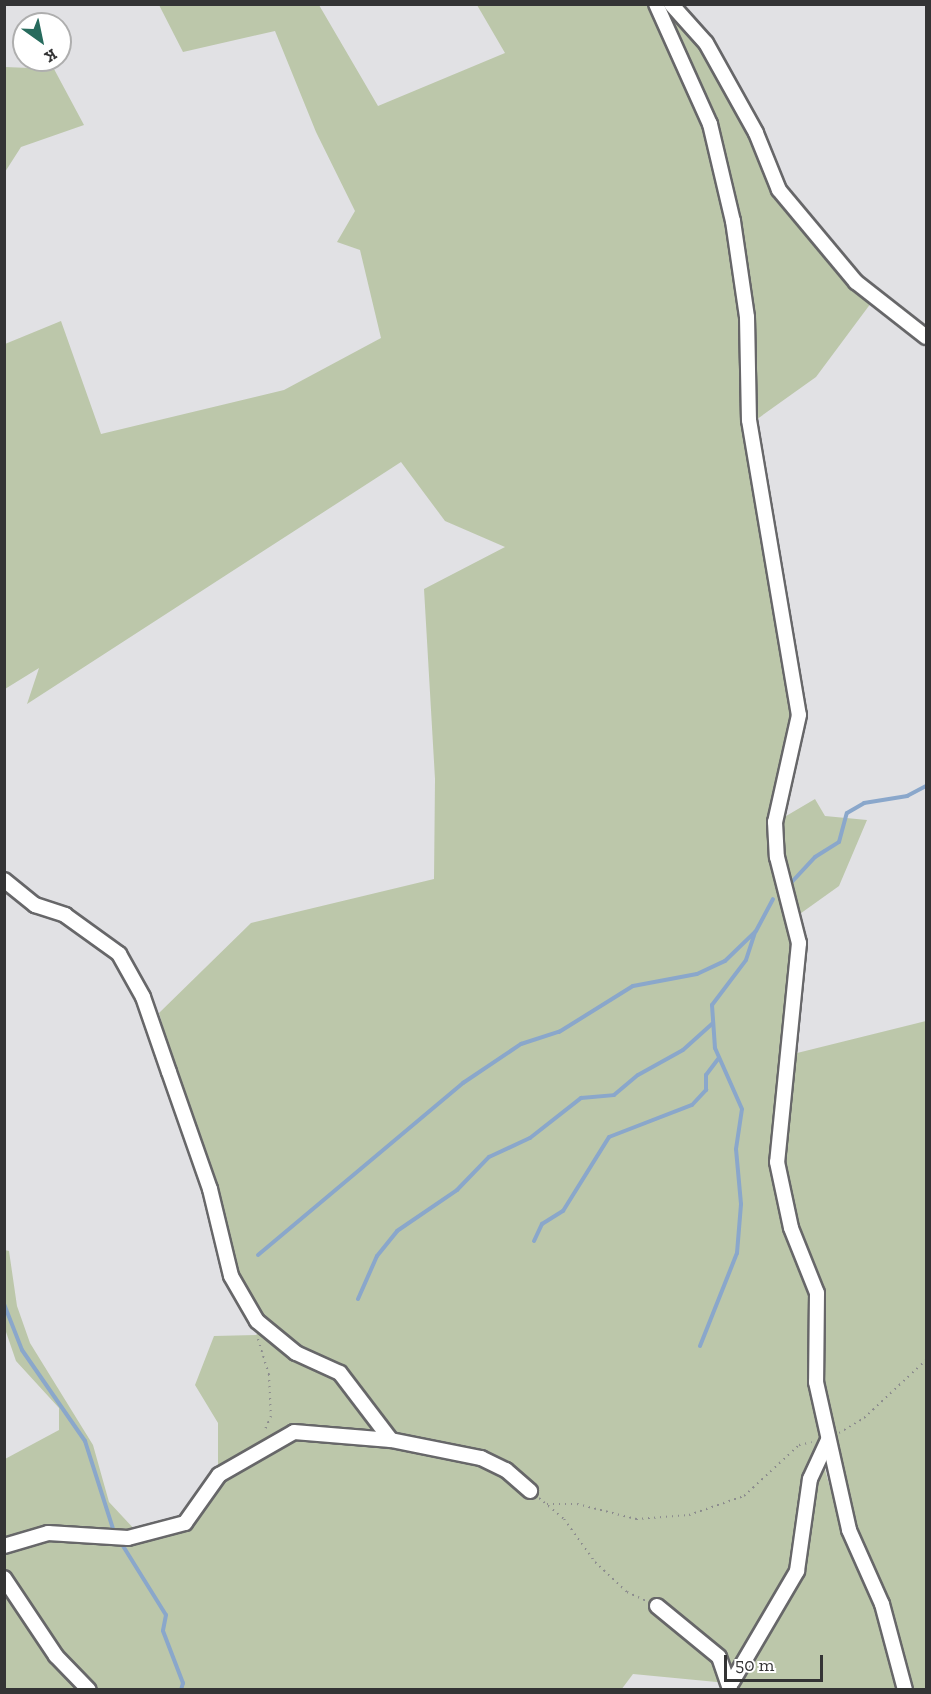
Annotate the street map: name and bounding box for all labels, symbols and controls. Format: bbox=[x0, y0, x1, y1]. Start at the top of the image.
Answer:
north arrow bbox=[12, 12, 72, 72]
text: K bbox=[41, 45, 61, 67]
scale bar bbox=[727, 1643, 826, 1681]
text: 50 m bbox=[735, 1654, 774, 1676]

